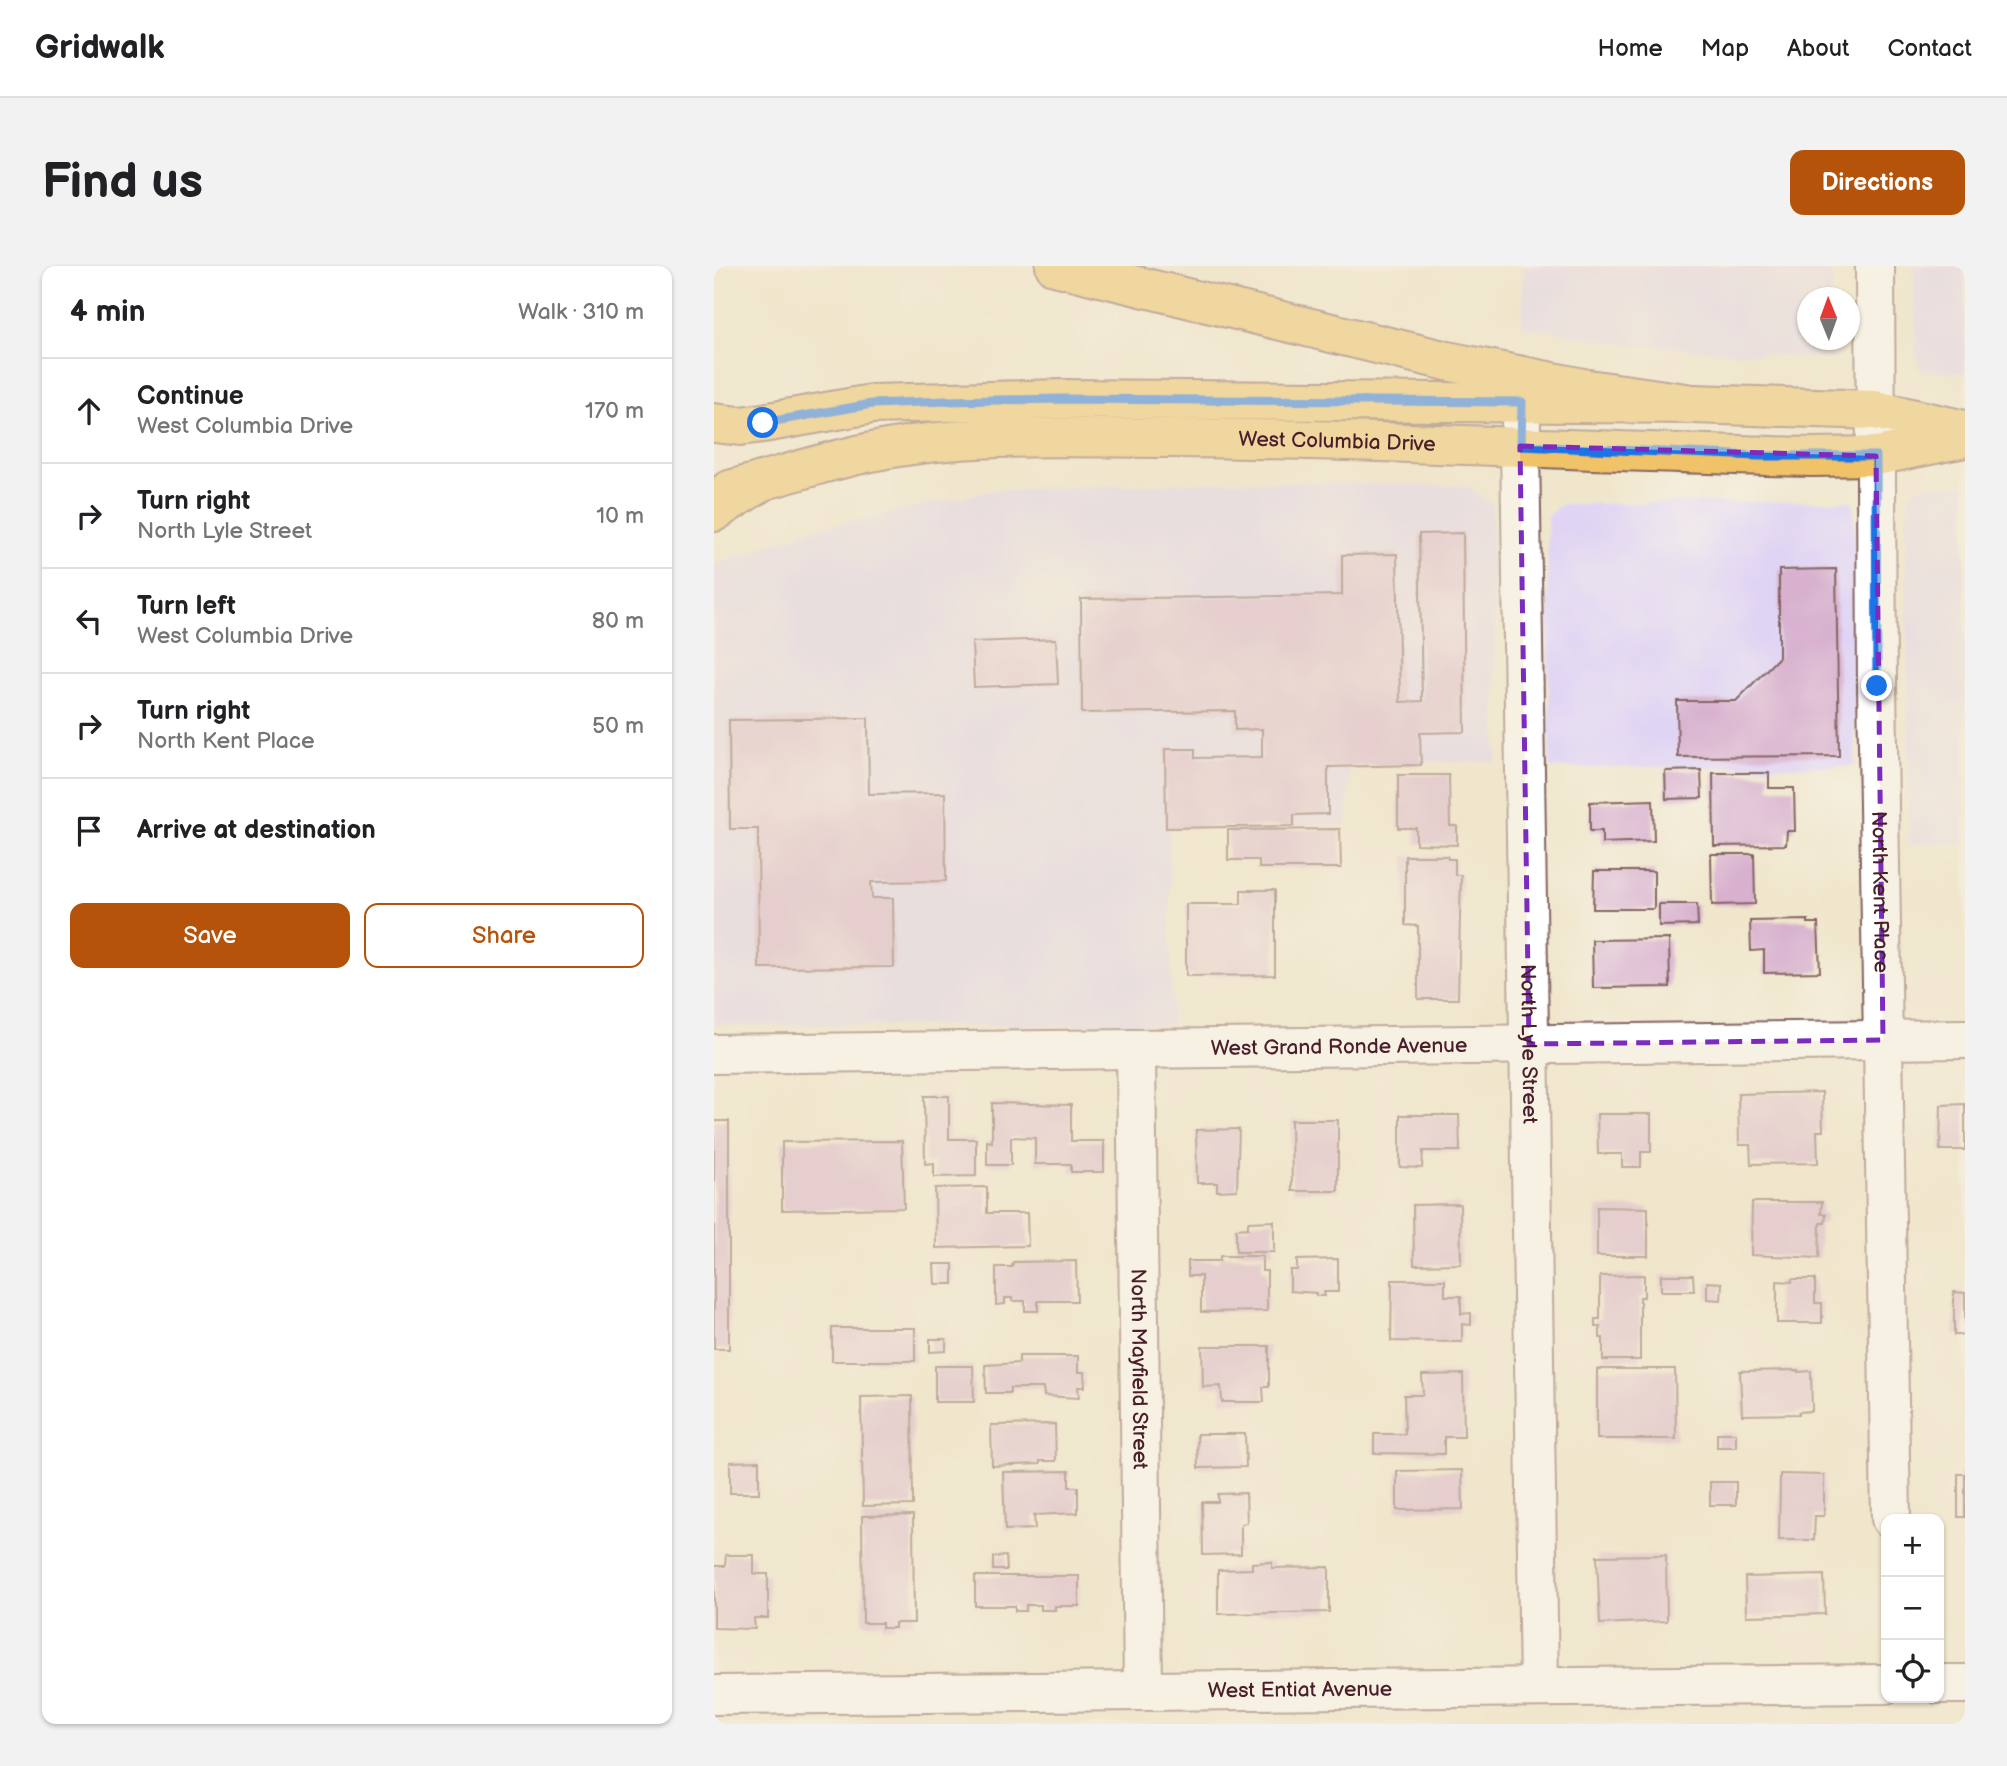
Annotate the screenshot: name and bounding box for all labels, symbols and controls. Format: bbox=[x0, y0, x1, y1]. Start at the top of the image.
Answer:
text: Gridwalk bbox=[35, 28, 165, 68]
text: Home bbox=[1598, 34, 1663, 63]
text: Map bbox=[1701, 34, 1749, 63]
text: About bbox=[1787, 34, 1849, 63]
text: Contact bbox=[1887, 34, 1972, 63]
button: Directions bbox=[1790, 150, 1965, 215]
text: Find us bbox=[42, 153, 203, 212]
north arrow bbox=[1797, 287, 1860, 350]
text: 4 min bbox=[70, 294, 145, 330]
text: Walk · 310 m bbox=[518, 298, 644, 326]
text: Continue bbox=[137, 381, 244, 412]
icon: ahead bbox=[70, 392, 108, 430]
text: 170 m bbox=[585, 397, 644, 425]
route start bbox=[747, 407, 778, 438]
text: West Columbia Drive bbox=[137, 412, 353, 440]
street label: West Columbia Drive bbox=[1238, 426, 1436, 456]
text: Turn right bbox=[137, 486, 250, 517]
icon: right bbox=[70, 497, 108, 535]
text: 10 m bbox=[596, 502, 644, 530]
text: North Lyle Street bbox=[137, 517, 312, 545]
text: Turn left bbox=[137, 591, 236, 622]
icon: left bbox=[70, 602, 108, 640]
text: 80 m bbox=[592, 607, 644, 635]
text: West Columbia Drive bbox=[137, 622, 353, 650]
route end bbox=[1861, 670, 1892, 701]
text: Turn right bbox=[137, 696, 250, 727]
icon: right bbox=[70, 707, 108, 745]
text: 50 m bbox=[592, 712, 644, 740]
text: North Kent Place bbox=[137, 727, 315, 755]
street label: North Kent Place bbox=[1867, 811, 1894, 973]
icon: arrive bbox=[70, 812, 108, 850]
text: Arrive at destination bbox=[137, 815, 376, 846]
button: Save bbox=[70, 903, 350, 968]
button: Share bbox=[364, 903, 644, 968]
street label: North Lyle Street bbox=[1515, 964, 1543, 1125]
street label: West Grand Ronde Avenue bbox=[1210, 1032, 1467, 1061]
street label: North Mayfield Street bbox=[1126, 1268, 1153, 1470]
map controls bbox=[1881, 1514, 1944, 1703]
button: + bbox=[1881, 1514, 1944, 1577]
button: − bbox=[1881, 1577, 1944, 1640]
button: locate bbox=[1881, 1640, 1944, 1703]
street label: West Entiat Avenue bbox=[1208, 1676, 1392, 1703]

